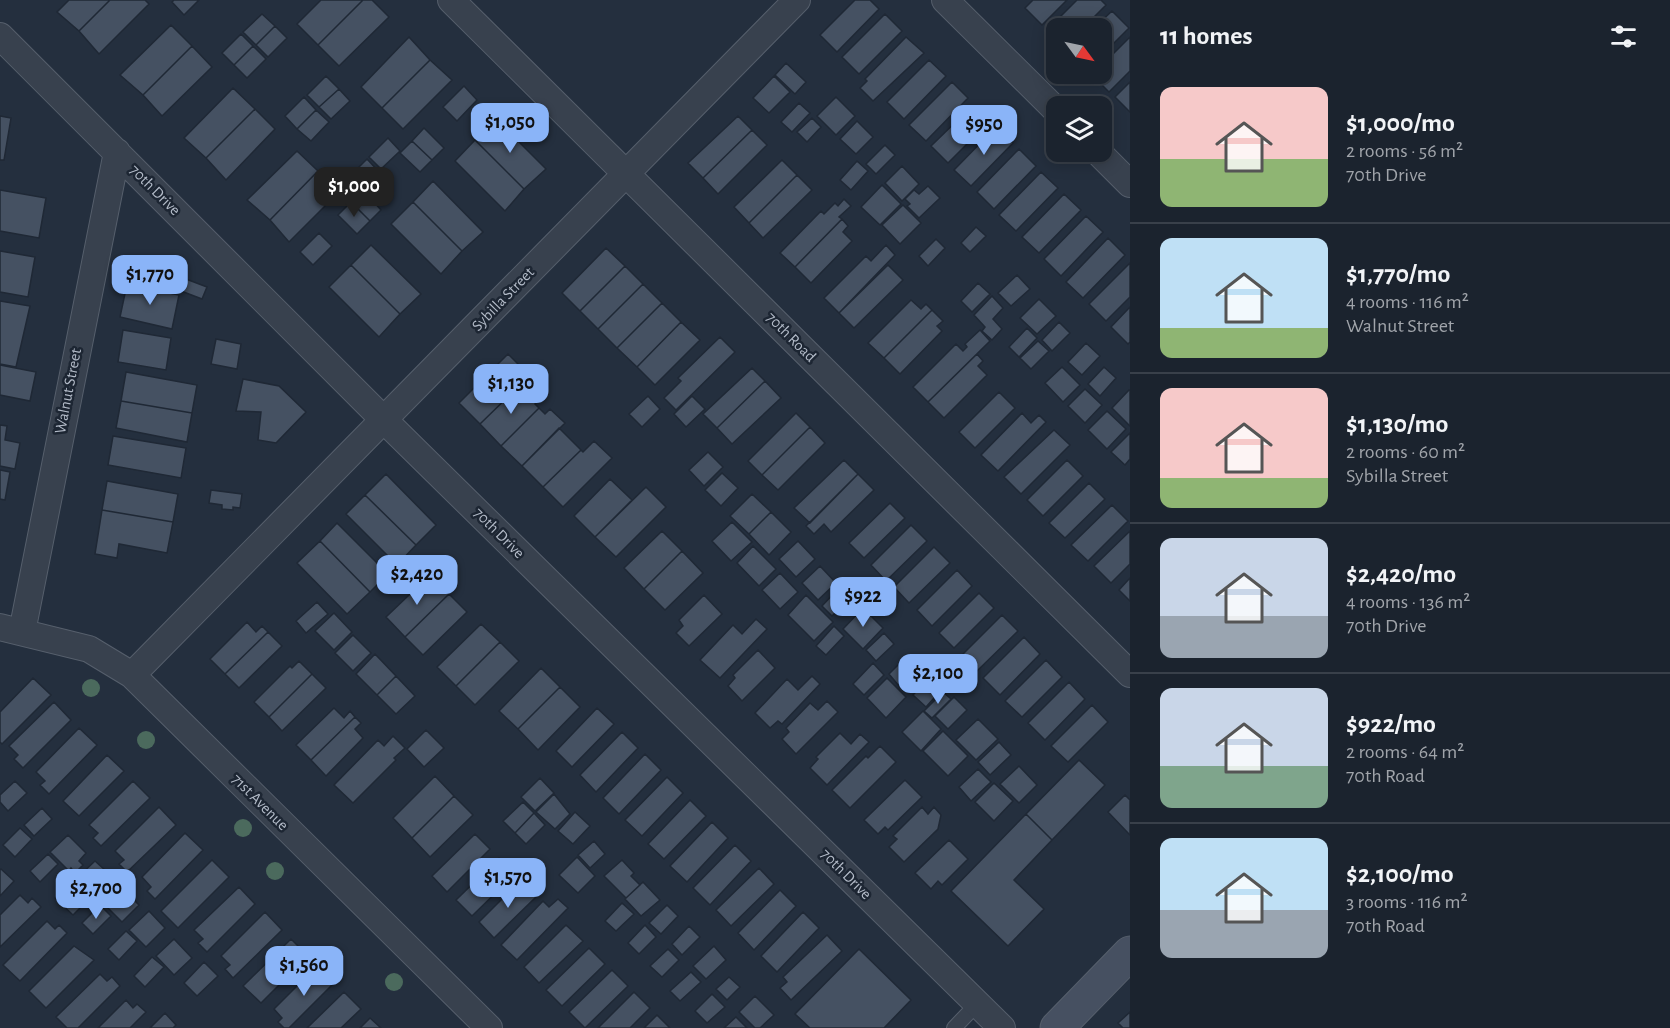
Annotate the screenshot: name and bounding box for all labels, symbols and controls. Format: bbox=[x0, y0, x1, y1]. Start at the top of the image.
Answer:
north arrow bbox=[1046, 18, 1112, 84]
map controls bbox=[1046, 18, 1112, 162]
icon: filters bbox=[1607, 20, 1640, 53]
text: 11 homes bbox=[1160, 23, 1252, 49]
button: layers bbox=[1046, 96, 1112, 162]
pin: $1,050 bbox=[461, 103, 559, 154]
pin: $950 bbox=[948, 105, 1020, 156]
text: $1,000/mo bbox=[1346, 110, 1455, 136]
icon: home bbox=[1208, 111, 1280, 183]
text: $1,050 bbox=[485, 112, 535, 132]
text: $950 bbox=[965, 114, 1003, 134]
text: 2 rooms · 56 m² bbox=[1346, 141, 1463, 161]
street label: 70th Drive bbox=[127, 162, 183, 218]
text: 70th Drive bbox=[1346, 165, 1427, 185]
pin: $1,000 bbox=[305, 167, 403, 218]
text: $1,000 bbox=[328, 176, 380, 196]
pin: $1,770 bbox=[101, 255, 199, 306]
text: $1,770/mo bbox=[1346, 261, 1450, 287]
icon: home bbox=[1208, 262, 1280, 334]
text: $1,770 bbox=[126, 264, 174, 284]
street label: Sybilla Street bbox=[469, 264, 538, 335]
text: 4 rooms · 116 m² bbox=[1346, 292, 1469, 312]
street label: 70th Road bbox=[763, 309, 819, 365]
text: Walnut Street bbox=[1346, 316, 1454, 336]
street label: Walnut Street bbox=[52, 347, 84, 435]
pin: $1,130 bbox=[462, 364, 560, 415]
text: $1,130 bbox=[487, 373, 535, 393]
text: $1,130/mo bbox=[1346, 411, 1448, 437]
icon: home bbox=[1208, 412, 1280, 484]
text: 2 rooms · 60 m² bbox=[1346, 442, 1465, 462]
text: Sybilla Street bbox=[1346, 466, 1448, 486]
street label: 70th Drive bbox=[471, 505, 527, 561]
pin: $2,420 bbox=[368, 555, 466, 606]
text: $2,420/mo bbox=[1346, 561, 1456, 587]
icon: home bbox=[1208, 562, 1280, 634]
text: $2,420 bbox=[391, 564, 443, 584]
pin: $922 bbox=[827, 577, 899, 628]
text: $922 bbox=[844, 586, 882, 606]
text: 4 rooms · 136 m² bbox=[1346, 592, 1470, 612]
text: 70th Drive bbox=[1346, 616, 1427, 636]
pin: $2,100 bbox=[889, 654, 987, 705]
text: $2,100 bbox=[912, 663, 964, 683]
text: $922/mo bbox=[1346, 711, 1436, 737]
icon: home bbox=[1208, 712, 1280, 784]
text: 2 rooms · 64 m² bbox=[1346, 742, 1464, 762]
text: 70th Road bbox=[1346, 766, 1425, 786]
street label: 71st Avenue bbox=[229, 771, 291, 833]
street label: 70th Drive bbox=[818, 846, 874, 902]
pin: $1,570 bbox=[459, 858, 557, 909]
text: $2,100/mo bbox=[1346, 861, 1454, 887]
icon: home bbox=[1208, 862, 1280, 934]
text: $1,570 bbox=[484, 867, 532, 887]
pin: $2,700 bbox=[47, 869, 145, 920]
text: $2,700 bbox=[70, 878, 122, 898]
text: 3 rooms · 116 m² bbox=[1346, 892, 1467, 912]
text: 70th Road bbox=[1346, 916, 1425, 936]
pin: $1,560 bbox=[255, 946, 353, 997]
text: $1,560 bbox=[279, 955, 329, 975]

